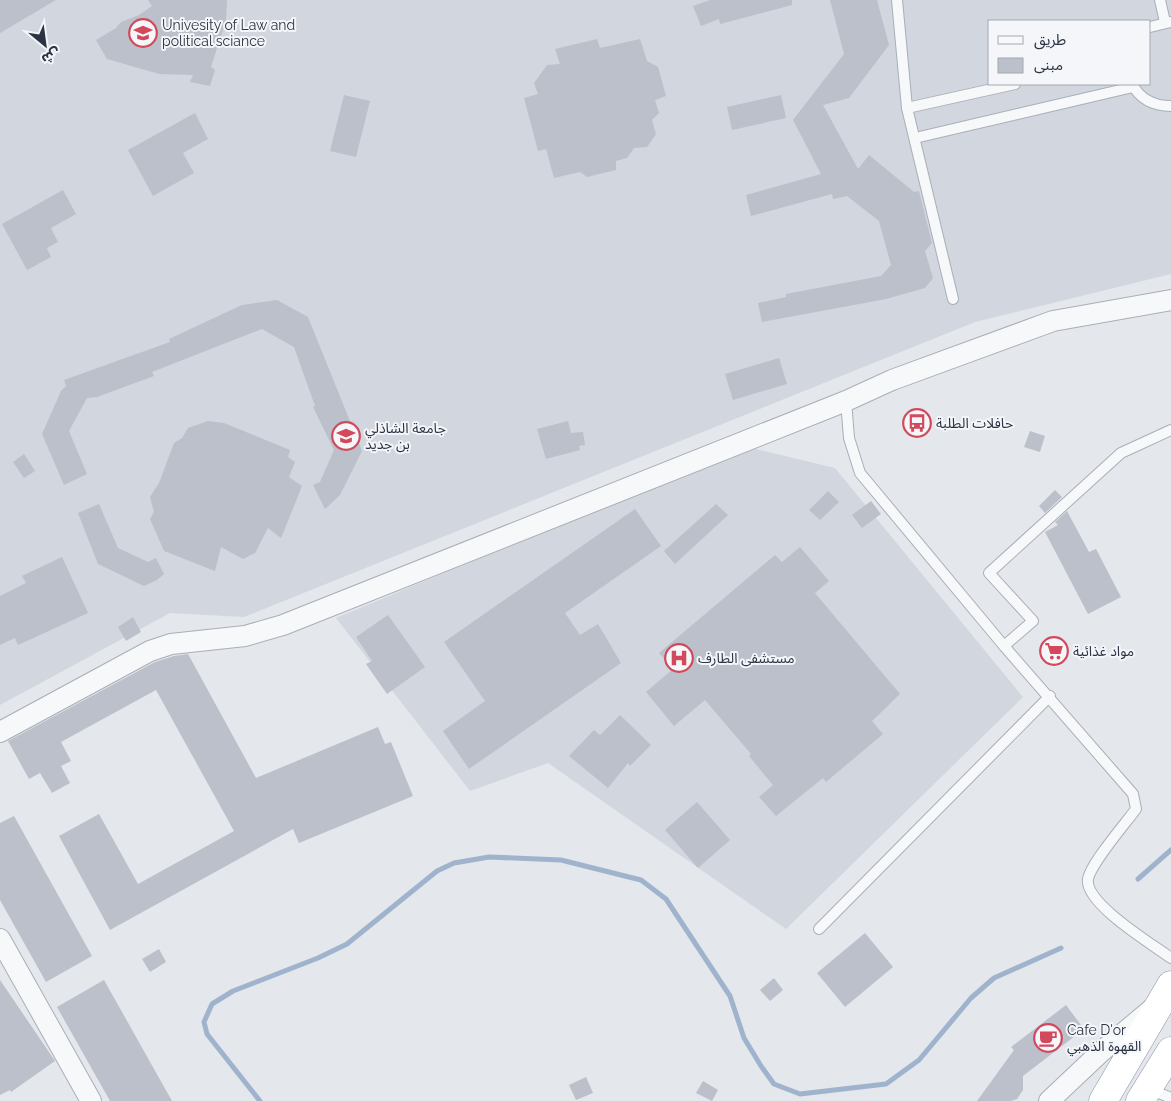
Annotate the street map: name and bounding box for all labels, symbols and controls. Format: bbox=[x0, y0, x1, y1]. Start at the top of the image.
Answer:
place label: Univesity of Law and political sciance bbox=[162, 17, 295, 49]
school or university icon: Univesity of Law and political sciance bbox=[128, 18, 158, 48]
north arrow bbox=[20, 20, 70, 70]
legend bbox=[988, 20, 1151, 85]
text: طريق bbox=[1034, 31, 1066, 50]
text: ش bbox=[39, 45, 64, 68]
text: مبنى bbox=[1034, 56, 1063, 74]
bus stop icon: حافلات الطلبة bbox=[902, 408, 932, 438]
place label: حافلات الطلبة bbox=[936, 415, 1013, 431]
place label: جامعة الشاذلي بن جديد bbox=[365, 420, 446, 453]
school or university icon: جامعة الشاذلي بن جديد bbox=[331, 421, 361, 451]
supermarket icon: مواد غذائية bbox=[1039, 636, 1069, 666]
hospital icon: مستشفى الطارف bbox=[664, 643, 694, 673]
place label: مواد غذائية bbox=[1073, 643, 1134, 660]
place label: مستشفى الطارف bbox=[698, 650, 795, 667]
place label: Cafe D'or القهوة الذهبي bbox=[1067, 1022, 1141, 1057]
cafe icon: Cafe D'or القهوة الذهبي bbox=[1033, 1023, 1063, 1053]

